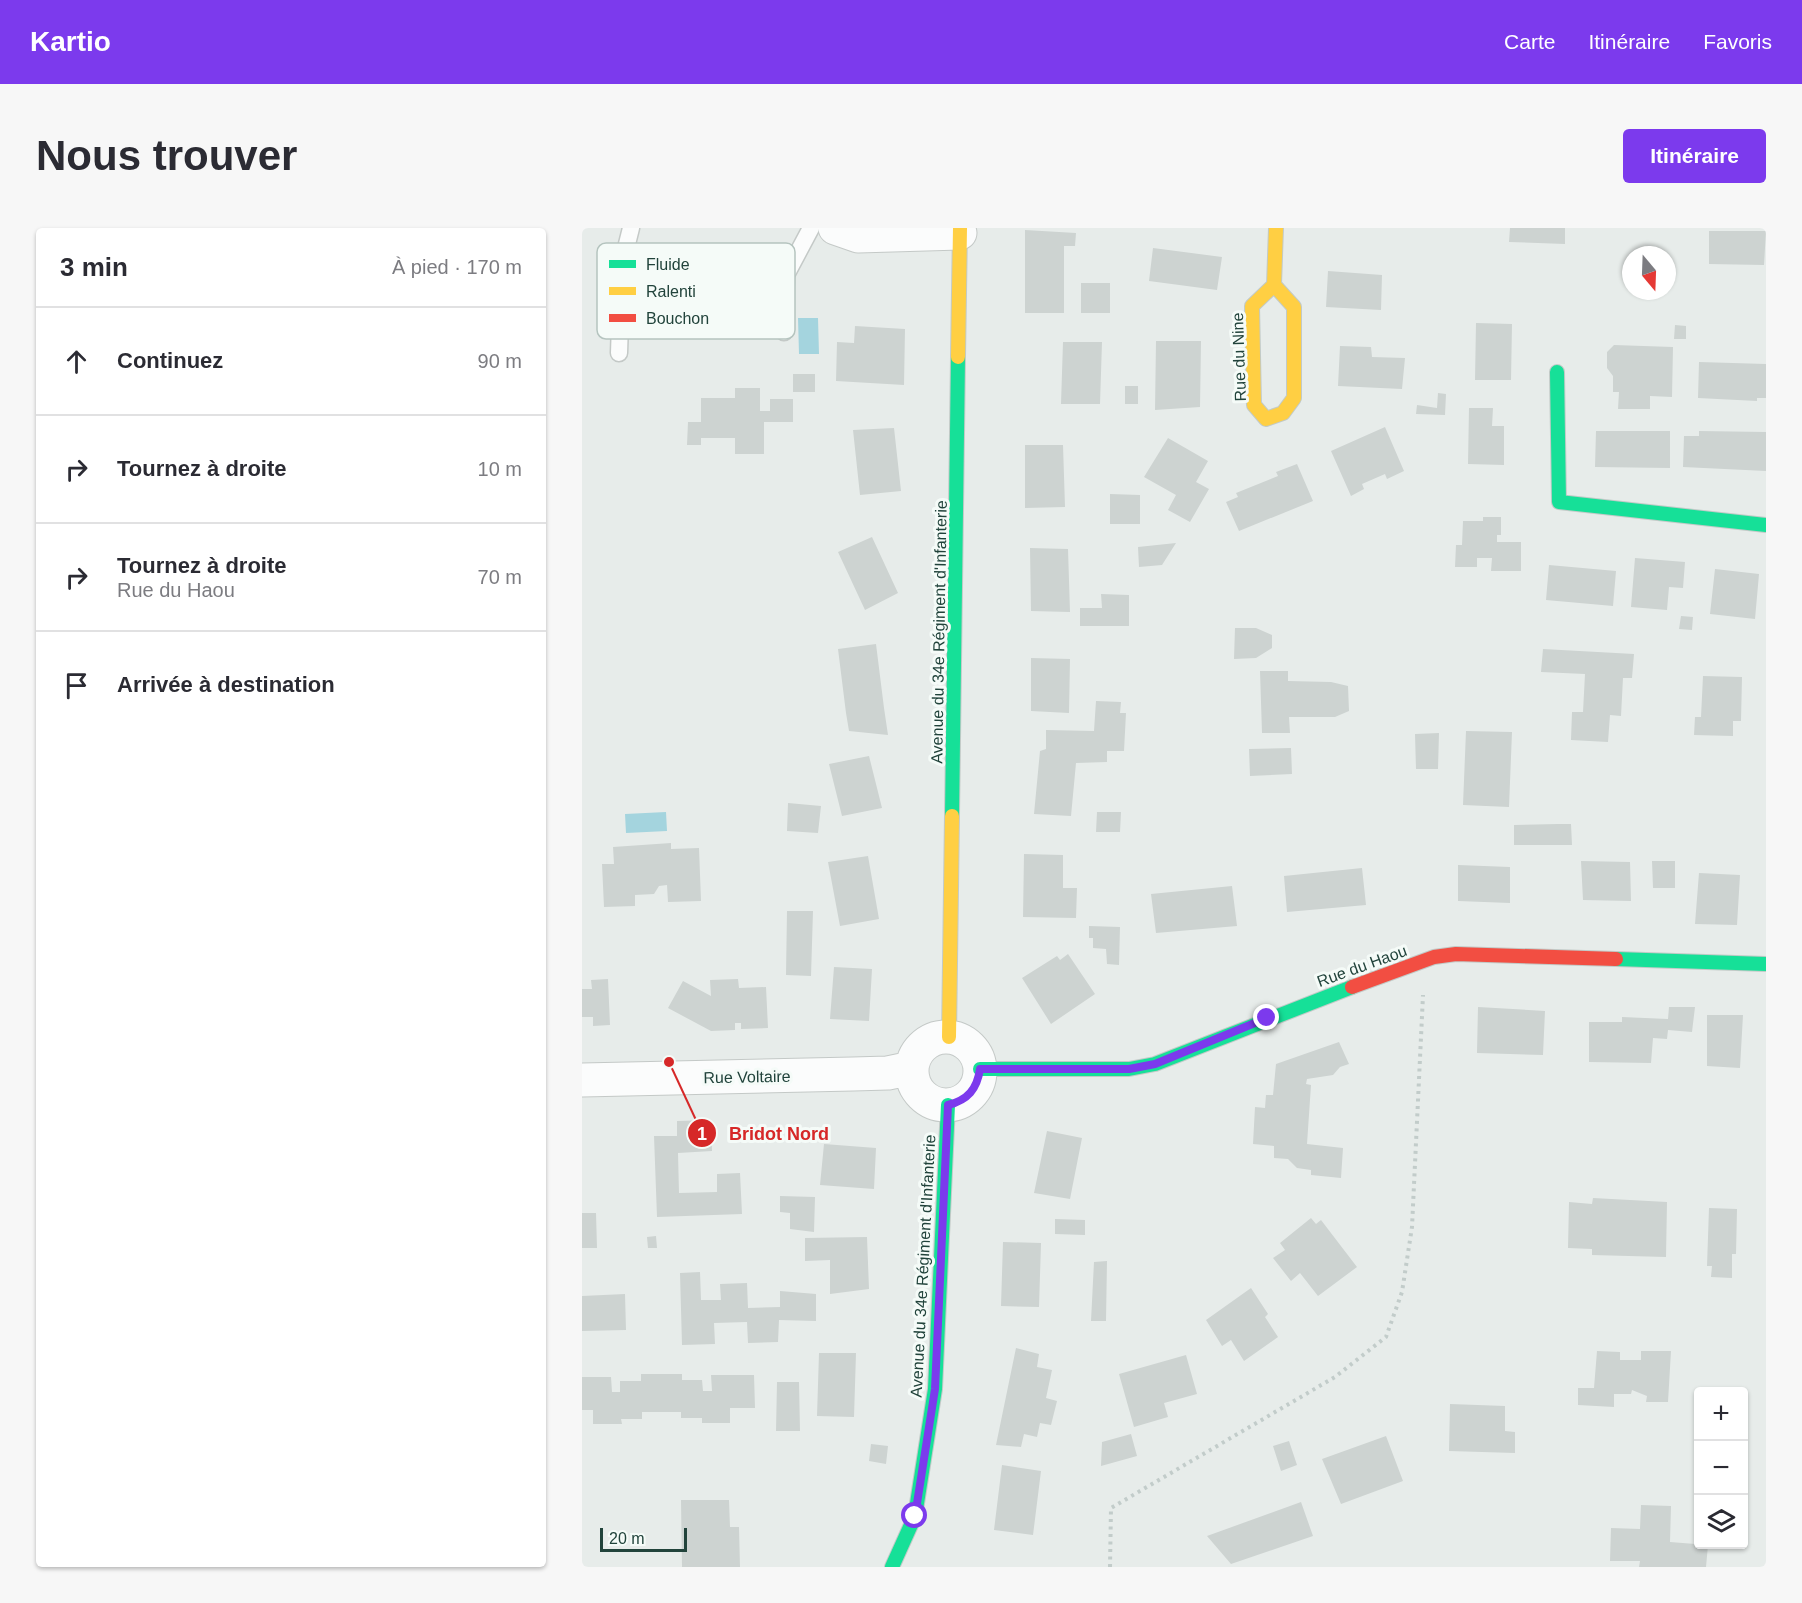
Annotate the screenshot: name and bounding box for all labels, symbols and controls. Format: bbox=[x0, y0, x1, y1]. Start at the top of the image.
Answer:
text: Kartio bbox=[30, 26, 111, 57]
text: Carte bbox=[1504, 30, 1555, 53]
text: Itinéraire bbox=[1588, 30, 1670, 53]
text: Favoris bbox=[1703, 30, 1772, 53]
button: Itinéraire bbox=[1623, 129, 1766, 183]
text: Nous trouver bbox=[36, 132, 297, 179]
legend bbox=[597, 243, 795, 339]
north arrow bbox=[1622, 246, 1676, 300]
text: 3 min bbox=[60, 252, 128, 282]
text: À pied · 170 m bbox=[392, 256, 522, 278]
text: Fluide bbox=[646, 256, 690, 273]
text: Ralenti bbox=[646, 283, 696, 300]
text: Bouchon bbox=[646, 310, 709, 327]
street label: Rue du Nine bbox=[1229, 312, 1249, 402]
icon: ahead bbox=[60, 345, 93, 378]
text: Continuez bbox=[117, 348, 223, 373]
text: 90 m bbox=[478, 350, 522, 372]
icon: right bbox=[60, 453, 93, 486]
text: Tournez à droite bbox=[117, 456, 287, 481]
text: 10 m bbox=[478, 458, 522, 480]
street label: Avenue du 34e Régiment d'Infanterie bbox=[928, 500, 950, 764]
text: Tournez à droite bbox=[117, 553, 287, 578]
icon: right bbox=[60, 561, 93, 594]
text: 70 m bbox=[478, 566, 522, 588]
text: Rue du Haou bbox=[117, 579, 235, 601]
icon: arrive bbox=[60, 669, 93, 702]
text: Arrivée à destination bbox=[117, 672, 335, 697]
street label: Rue du Haou bbox=[1315, 942, 1409, 990]
route end bbox=[1253, 1004, 1279, 1030]
street label: Rue Voltaire bbox=[703, 1068, 791, 1086]
callout: Bridot Nord bbox=[687, 1115, 841, 1151]
text: 1 bbox=[697, 1124, 707, 1144]
text: Bridot Nord bbox=[729, 1124, 829, 1144]
street label: Avenue du 34e Régiment d'Infanterie bbox=[908, 1134, 938, 1398]
map controls bbox=[1694, 1387, 1748, 1549]
button: + bbox=[1694, 1387, 1748, 1441]
button: − bbox=[1694, 1441, 1748, 1495]
button: layers bbox=[1694, 1495, 1748, 1549]
route start bbox=[901, 1502, 927, 1528]
scale bar bbox=[600, 1525, 687, 1552]
text: 20 m bbox=[609, 1530, 645, 1547]

